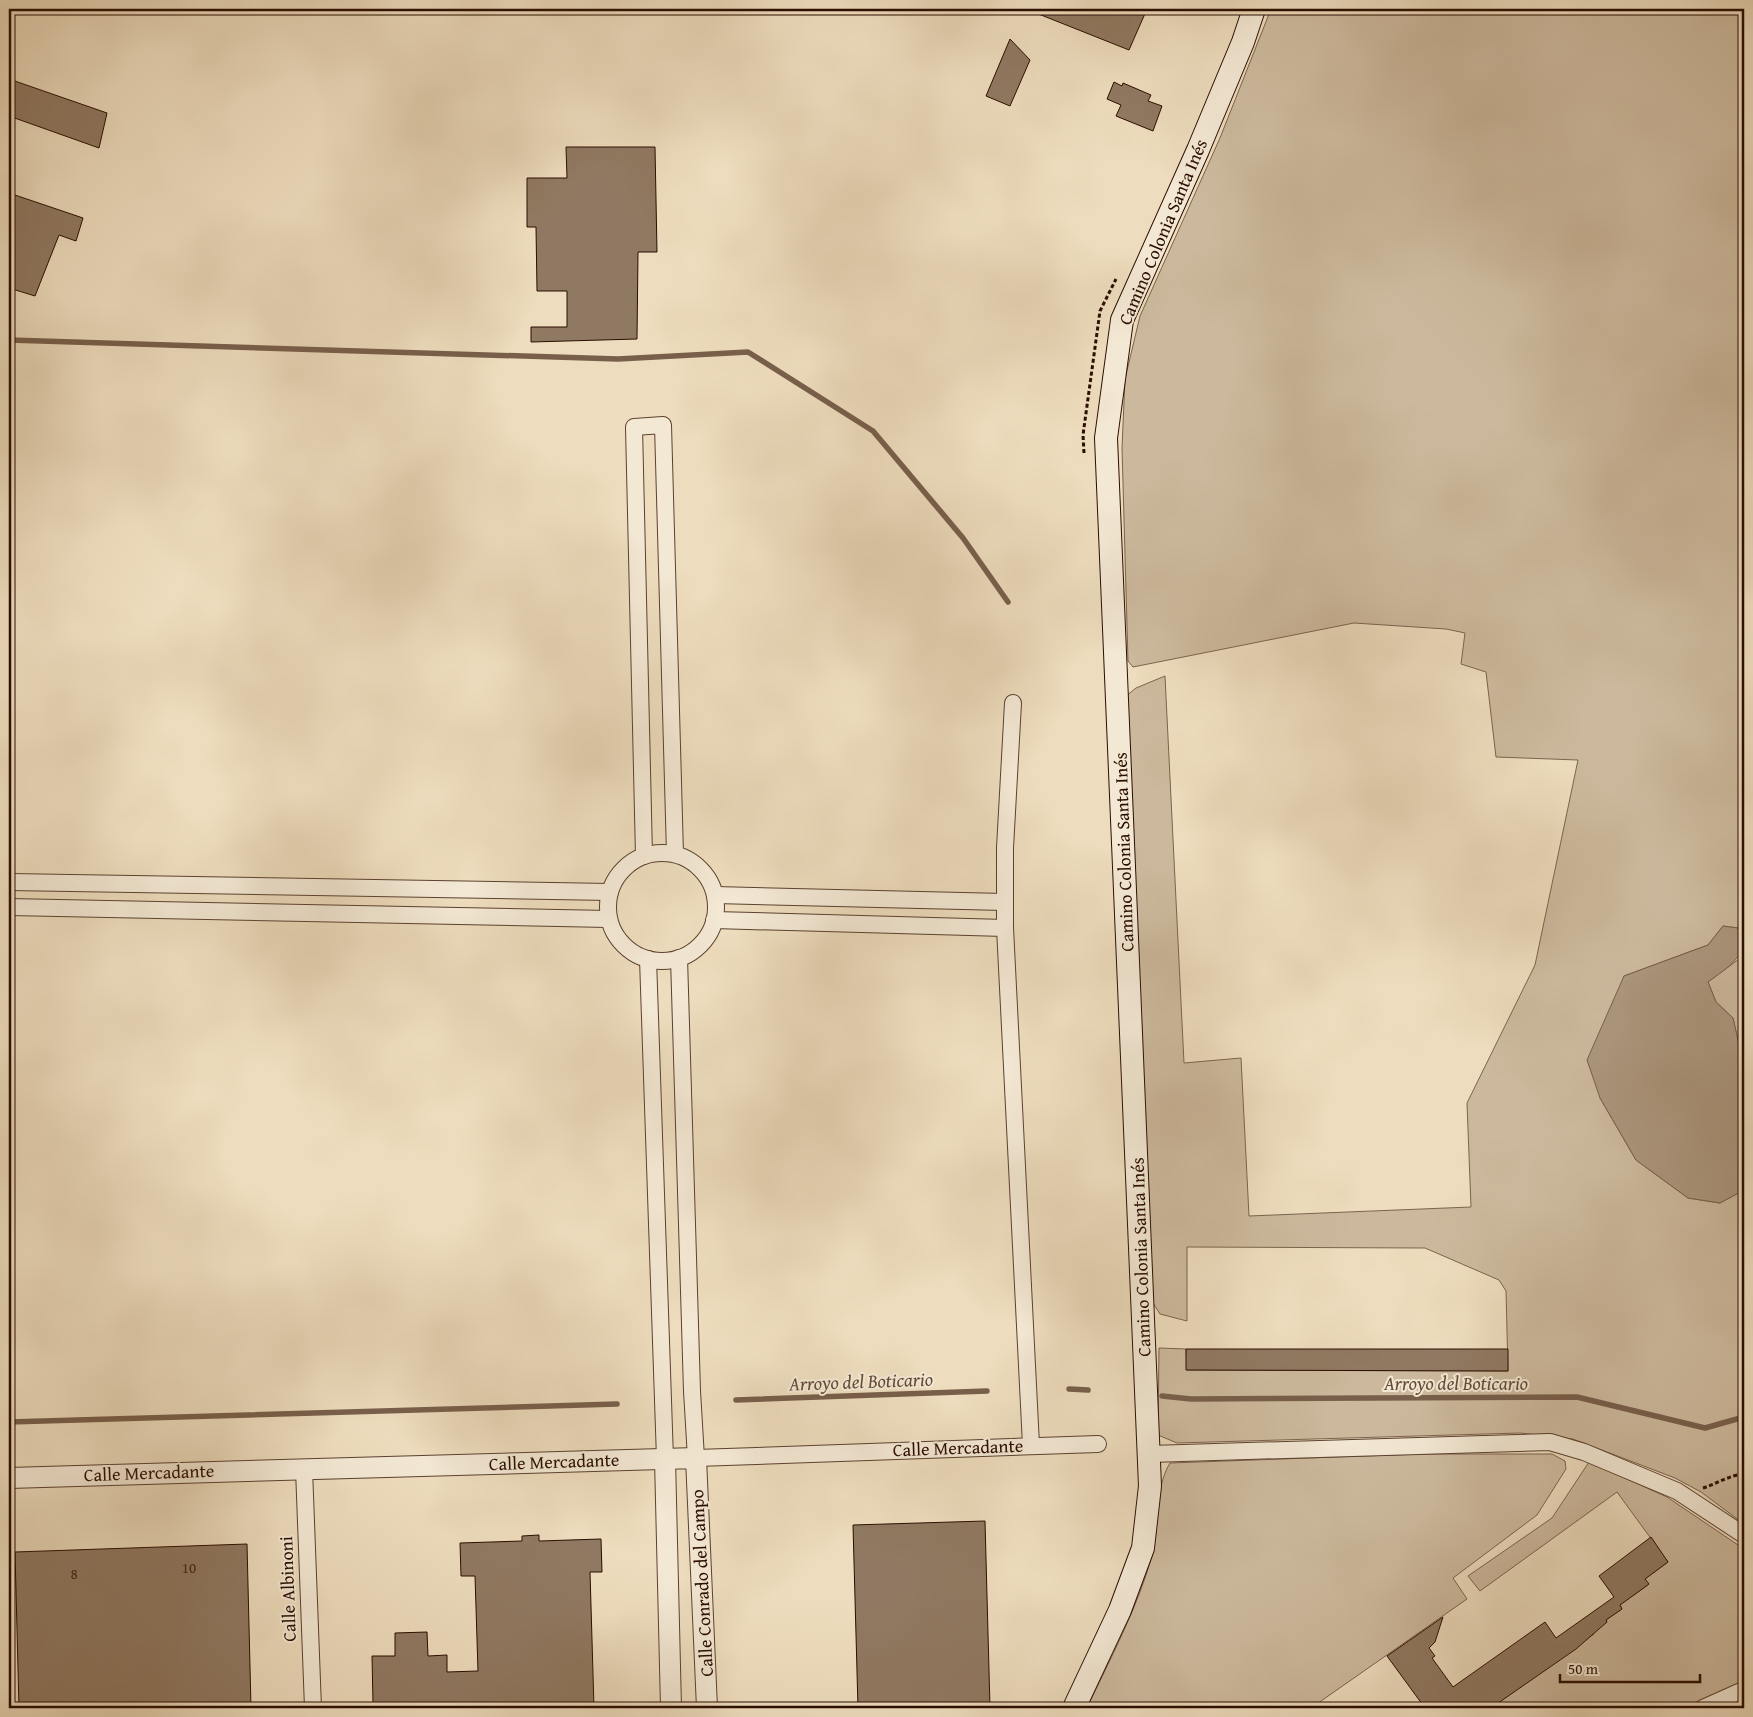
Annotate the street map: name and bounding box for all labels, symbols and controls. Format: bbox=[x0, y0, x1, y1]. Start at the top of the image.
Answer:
street label: Camino Colonia Santa Inés bbox=[1111, 135, 1214, 329]
street label: Camino Colonia Santa Inés bbox=[1107, 752, 1140, 952]
street label: Camino Colonia Santa Inés bbox=[1124, 1157, 1157, 1357]
water label: Arroyo del Boticario bbox=[788, 1364, 933, 1398]
water label: Arroyo del Boticario bbox=[1383, 1369, 1528, 1397]
street label: Calle Mercadante bbox=[892, 1432, 1024, 1463]
street label: Calle Mercadante bbox=[488, 1446, 620, 1477]
street label: Calle Mercadante bbox=[83, 1457, 215, 1488]
street label: Calle Conrado del Campo bbox=[683, 1489, 720, 1677]
street label: Calle Albinoni bbox=[272, 1536, 303, 1642]
house number: 10 bbox=[182, 1557, 196, 1578]
house number: 8 bbox=[70, 1563, 78, 1584]
scale bar bbox=[1560, 1652, 1700, 1684]
text: 50 m bbox=[1568, 1658, 1599, 1679]

